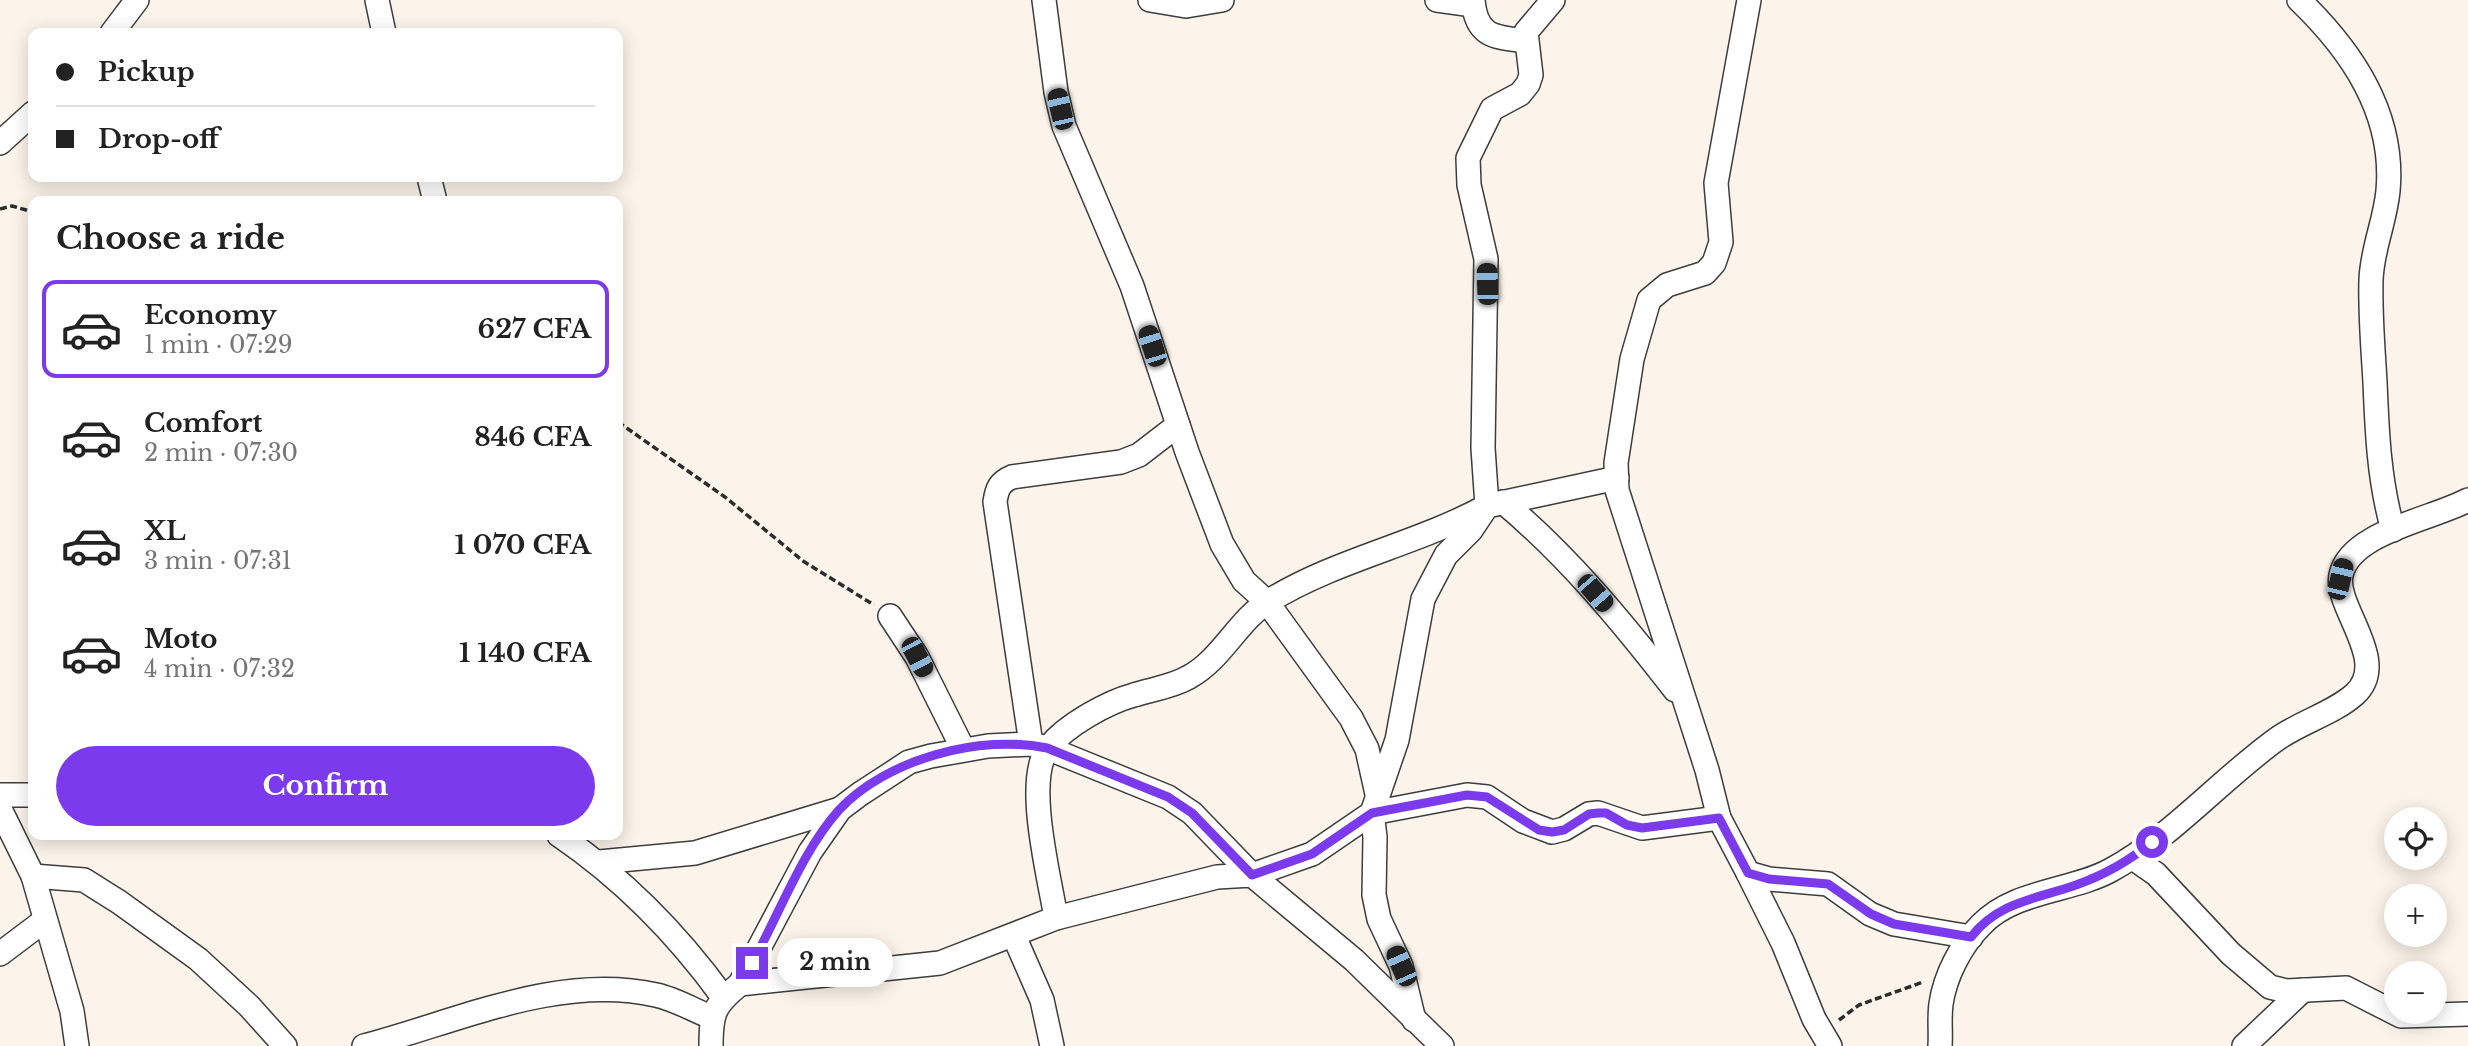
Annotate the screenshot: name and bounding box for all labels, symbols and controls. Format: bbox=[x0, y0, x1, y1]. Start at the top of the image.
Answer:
text: Pickup bbox=[98, 56, 195, 88]
car bbox=[1046, 86, 1075, 132]
text: Drop-off bbox=[98, 123, 219, 155]
text: Choose a ride bbox=[56, 218, 285, 258]
car bbox=[1476, 263, 1499, 305]
icon: car bbox=[60, 298, 123, 361]
text: Economy bbox=[144, 299, 277, 331]
text: 627 CFA bbox=[478, 313, 591, 345]
car bbox=[1136, 323, 1169, 369]
text: 1 min · 07:29 bbox=[144, 331, 292, 359]
icon: car bbox=[60, 406, 123, 469]
text: Comfort bbox=[144, 407, 262, 439]
text: 846 CFA bbox=[474, 421, 591, 453]
text: 2 min · 07:30 bbox=[144, 439, 298, 467]
icon: car bbox=[60, 514, 123, 577]
text: XL bbox=[144, 515, 186, 547]
text: 1 070 CFA bbox=[455, 529, 591, 561]
text: 3 min · 07:31 bbox=[144, 547, 292, 575]
car bbox=[2326, 556, 2355, 602]
car bbox=[1574, 570, 1617, 616]
icon: car bbox=[60, 622, 123, 685]
text: Moto bbox=[144, 623, 217, 655]
car bbox=[898, 634, 937, 680]
text: 1 140 CFA bbox=[459, 637, 591, 669]
text: 4 min · 07:32 bbox=[144, 655, 295, 683]
button: Confirm bbox=[56, 746, 595, 826]
map controls bbox=[2384, 807, 2447, 1024]
button: locate bbox=[2384, 807, 2447, 870]
route start bbox=[2136, 826, 2168, 858]
button: + bbox=[2384, 884, 2447, 947]
callout: 2 min bbox=[776, 939, 892, 988]
car bbox=[1383, 943, 1420, 989]
route end bbox=[736, 947, 768, 979]
text: 2 min bbox=[799, 948, 871, 976]
button: − bbox=[2384, 961, 2447, 1024]

